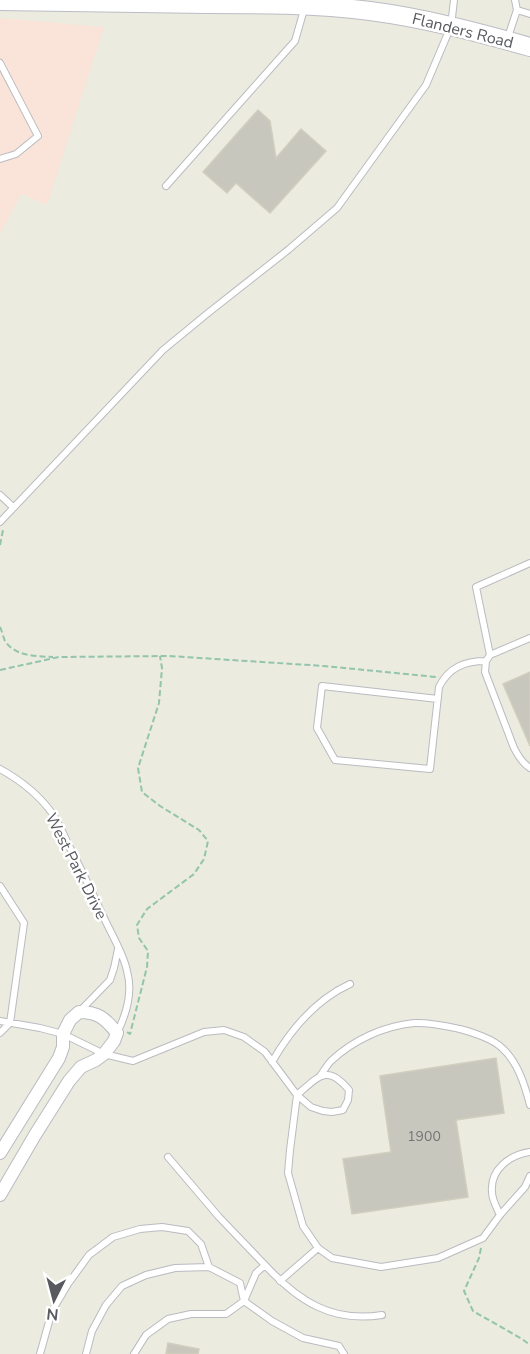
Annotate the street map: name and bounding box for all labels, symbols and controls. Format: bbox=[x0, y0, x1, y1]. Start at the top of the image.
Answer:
street label: Flanders Road bbox=[410, 8, 516, 54]
street label: West Park Drive bbox=[40, 810, 112, 923]
house number: 1900 bbox=[407, 1127, 441, 1146]
north arrow bbox=[24, 1270, 84, 1330]
text: N bbox=[45, 1302, 60, 1325]

